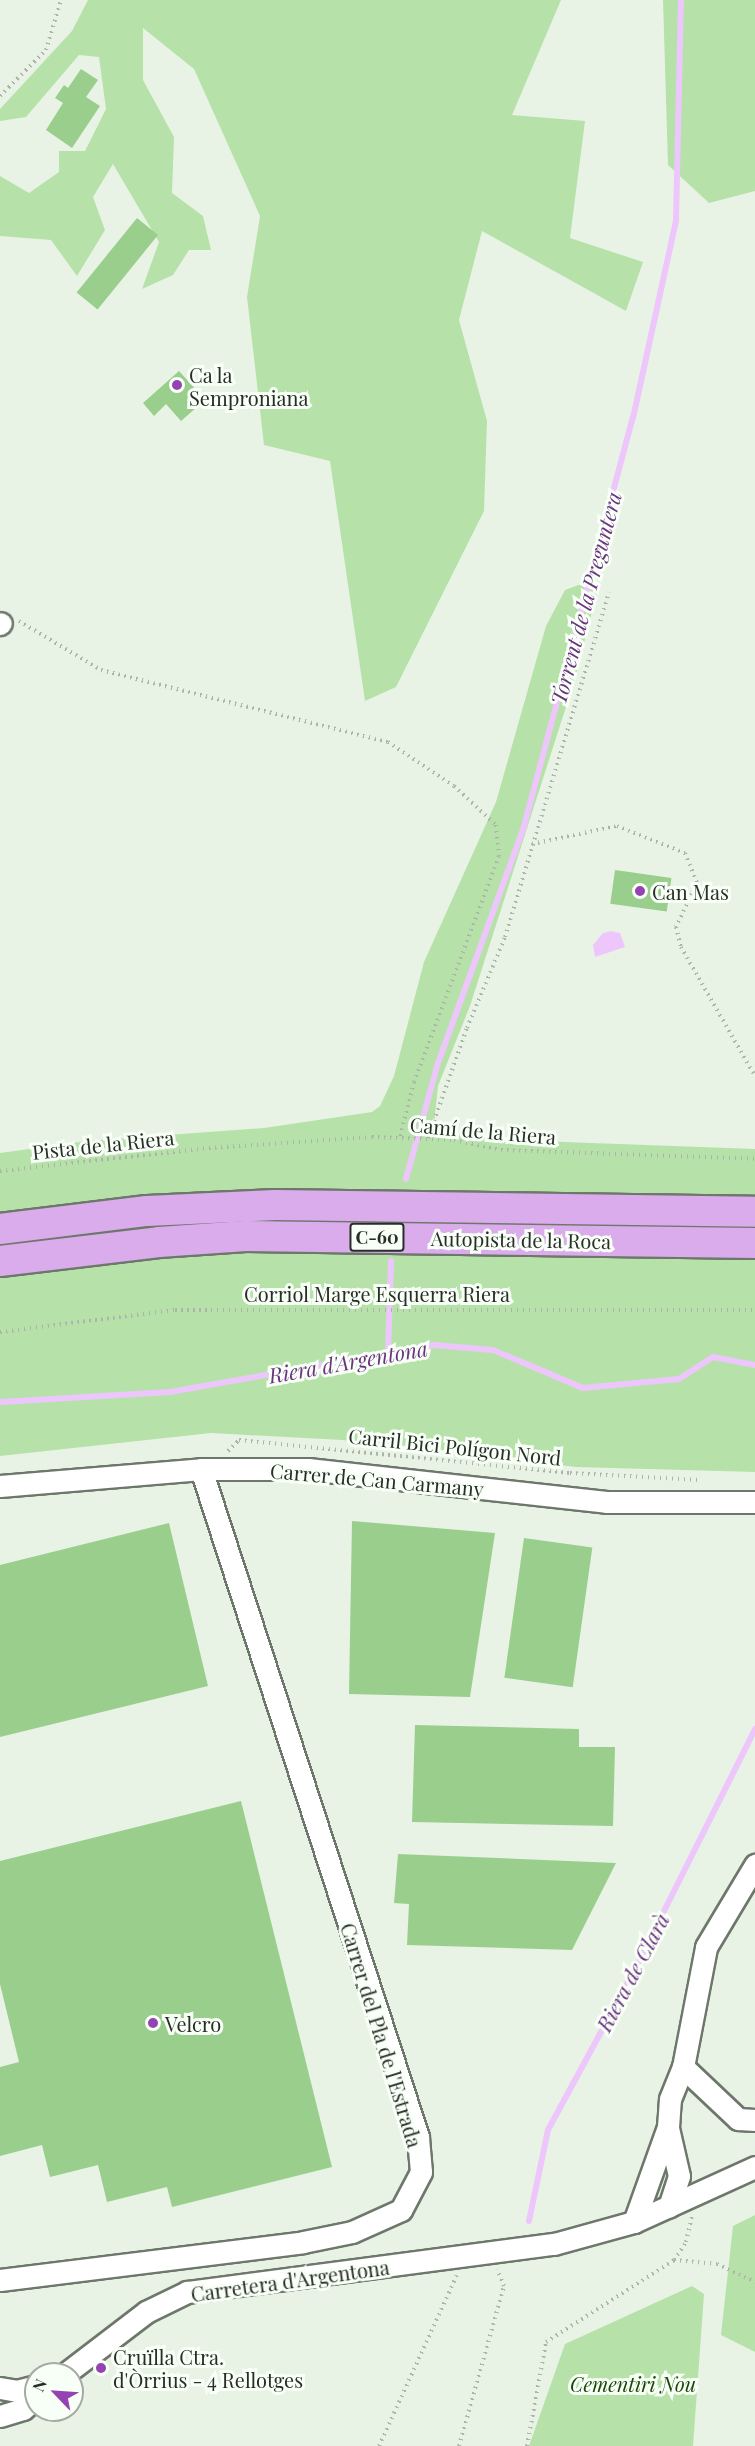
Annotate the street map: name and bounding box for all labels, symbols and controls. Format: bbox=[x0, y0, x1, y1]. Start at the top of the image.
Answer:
place label: Ca la Semproniana bbox=[189, 362, 308, 409]
marker: Ca la Semproniana bbox=[170, 378, 184, 392]
water label: Torrent de la Preguntera bbox=[544, 489, 626, 707]
place label: Can Mas bbox=[652, 879, 729, 903]
marker: Can Mas bbox=[633, 884, 647, 898]
street label: Camí de la Riera bbox=[408, 1112, 558, 1148]
street label: Pista de la Riera bbox=[30, 1125, 176, 1163]
road number: C-60 bbox=[348, 1222, 406, 1252]
street label: Autopista de la Roca bbox=[430, 1225, 612, 1253]
street label: Corriol Marge Esquerra Riera bbox=[244, 1281, 510, 1305]
water label: Riera d'Argentona bbox=[266, 1335, 430, 1387]
street label: Carril Bici Polígon Nord bbox=[347, 1423, 563, 1469]
street label: Carrer de Can Carmany bbox=[269, 1458, 485, 1500]
water label: Riera de Clarà bbox=[590, 1909, 674, 2035]
street label: Carrer del Pla de l'Estrada bbox=[336, 1919, 428, 2151]
place label: Velcro bbox=[165, 2011, 221, 2035]
marker: Velcro bbox=[146, 2016, 160, 2030]
street label: Carretera d'Argentona bbox=[189, 2254, 391, 2306]
place label: Cruïlla Ctra. d'Òrrius - 4 Rellotges bbox=[113, 2344, 304, 2391]
marker: Cruïlla Ctra. d'Òrrius - 4 Rellotges bbox=[94, 2361, 108, 2375]
north arrow bbox=[24, 2362, 84, 2422]
park label: Cementiri Nou bbox=[570, 2371, 696, 2395]
text: N bbox=[27, 2375, 51, 2395]

